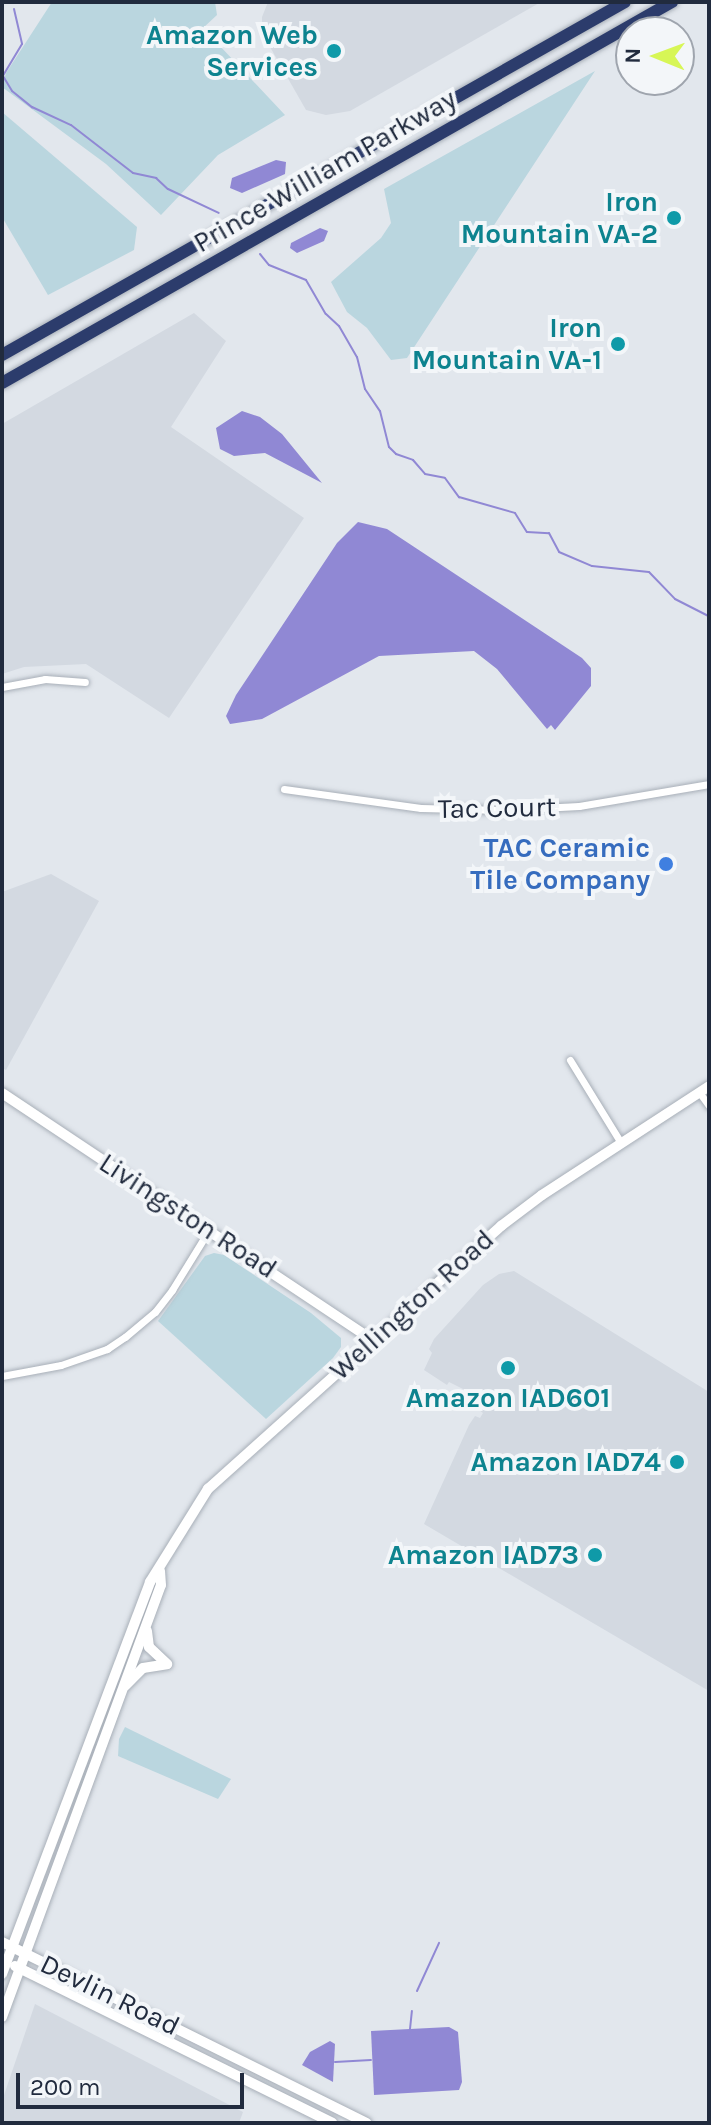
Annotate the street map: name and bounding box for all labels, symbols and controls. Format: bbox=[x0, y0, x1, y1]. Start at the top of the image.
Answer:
north arrow bbox=[615, 16, 695, 96]
place label: Amazon Web Services bbox=[146, 18, 318, 84]
marker: Amazon Web Services bbox=[325, 42, 343, 60]
text: N bbox=[620, 47, 646, 64]
street label: Prince William Parkway bbox=[188, 82, 462, 260]
place label: Iron Mountain VA-2 bbox=[461, 185, 658, 251]
marker: Iron Mountain VA-2 bbox=[665, 209, 683, 227]
place label: Iron Mountain VA-1 bbox=[412, 311, 602, 377]
marker: Iron Mountain VA-1 bbox=[609, 335, 627, 353]
street label: Tac Court bbox=[438, 790, 556, 826]
place label: TAC Ceramic Tile Company bbox=[470, 831, 650, 897]
marker: TAC Ceramic Tile Company bbox=[657, 855, 675, 873]
street label: Livingston Road bbox=[93, 1146, 283, 1286]
street label: Wellington Road bbox=[323, 1223, 501, 1387]
marker: Amazon IAD601 bbox=[499, 1359, 517, 1377]
place label: Amazon IAD601 bbox=[406, 1381, 610, 1415]
place label: Amazon IAD74 bbox=[470, 1445, 661, 1479]
marker: Amazon IAD74 bbox=[668, 1453, 686, 1471]
place label: Amazon IAD73 bbox=[388, 1538, 579, 1572]
marker: Amazon IAD73 bbox=[586, 1546, 604, 1564]
street label: Devlin Road bbox=[35, 1947, 185, 2043]
scale bar bbox=[20, 2057, 248, 2107]
text: 200 m bbox=[30, 2073, 101, 2101]

